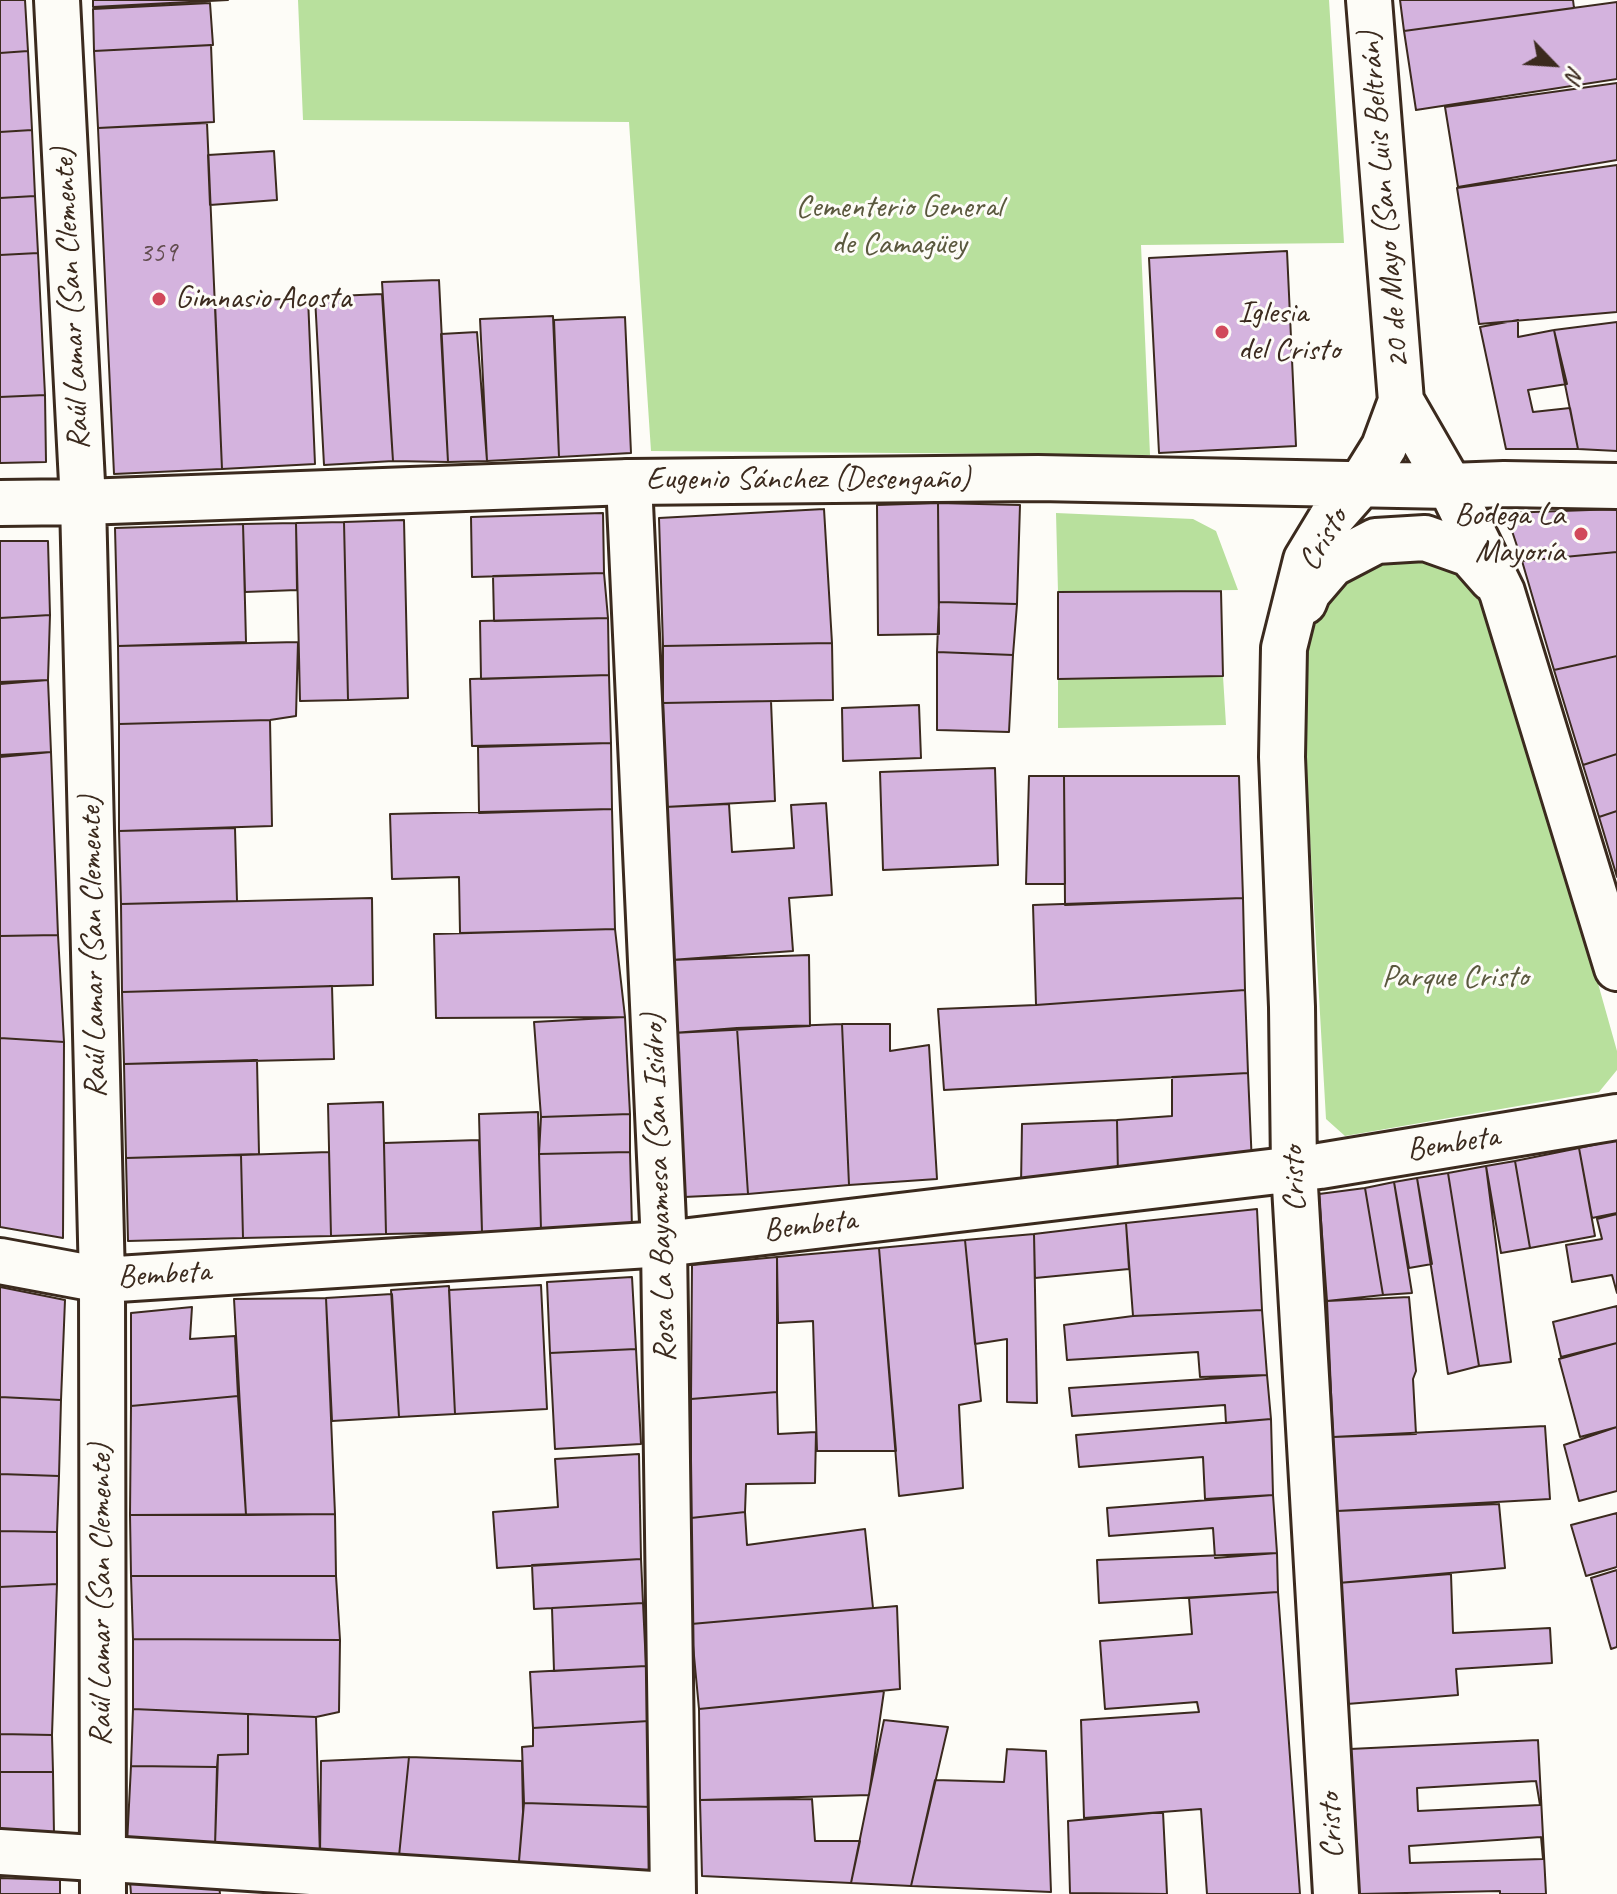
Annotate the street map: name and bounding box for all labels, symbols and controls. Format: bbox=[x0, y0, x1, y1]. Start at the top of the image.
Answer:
north arrow bbox=[1513, 24, 1593, 104]
street label: 20 de Mayo (San Luis Beltrán) bbox=[1351, 30, 1419, 370]
text: N bbox=[1559, 62, 1590, 86]
street label: Raúl Lamar (San Clemente) bbox=[45, 147, 99, 451]
park label: Cementerio General de Camagüey bbox=[796, 189, 1002, 264]
house number: 359 bbox=[139, 237, 177, 271]
place label: Gimnasio Acosta bbox=[175, 280, 351, 318]
marker: Gimnasio Acosta bbox=[150, 290, 168, 308]
place label: Iglesia del Cristo bbox=[1238, 295, 1340, 370]
marker: Iglesia del Cristo bbox=[1213, 323, 1231, 341]
street label: Eugenio Sánchez (Desengaño) bbox=[646, 461, 970, 499]
place label: Bodega La Mayoría bbox=[1454, 497, 1565, 572]
street label: Cristo bbox=[1291, 502, 1357, 578]
marker: Bodega La Mayoría bbox=[1572, 525, 1590, 543]
street label: Raúl Lamar (San Clemente) bbox=[72, 795, 116, 1099]
park label: Parque Cristo bbox=[1382, 959, 1528, 997]
street label: Rosa La Bayamesa (San Isidro) bbox=[635, 1013, 685, 1363]
street label: Bembeta bbox=[1404, 1118, 1502, 1170]
street label: Cristo bbox=[1275, 1146, 1315, 1212]
street label: Bembeta bbox=[762, 1201, 858, 1251]
street label: Bembeta bbox=[116, 1253, 212, 1297]
street label: Raúl Lamar (San Clemente) bbox=[83, 1444, 121, 1746]
street label: Cristo bbox=[1311, 1792, 1353, 1860]

